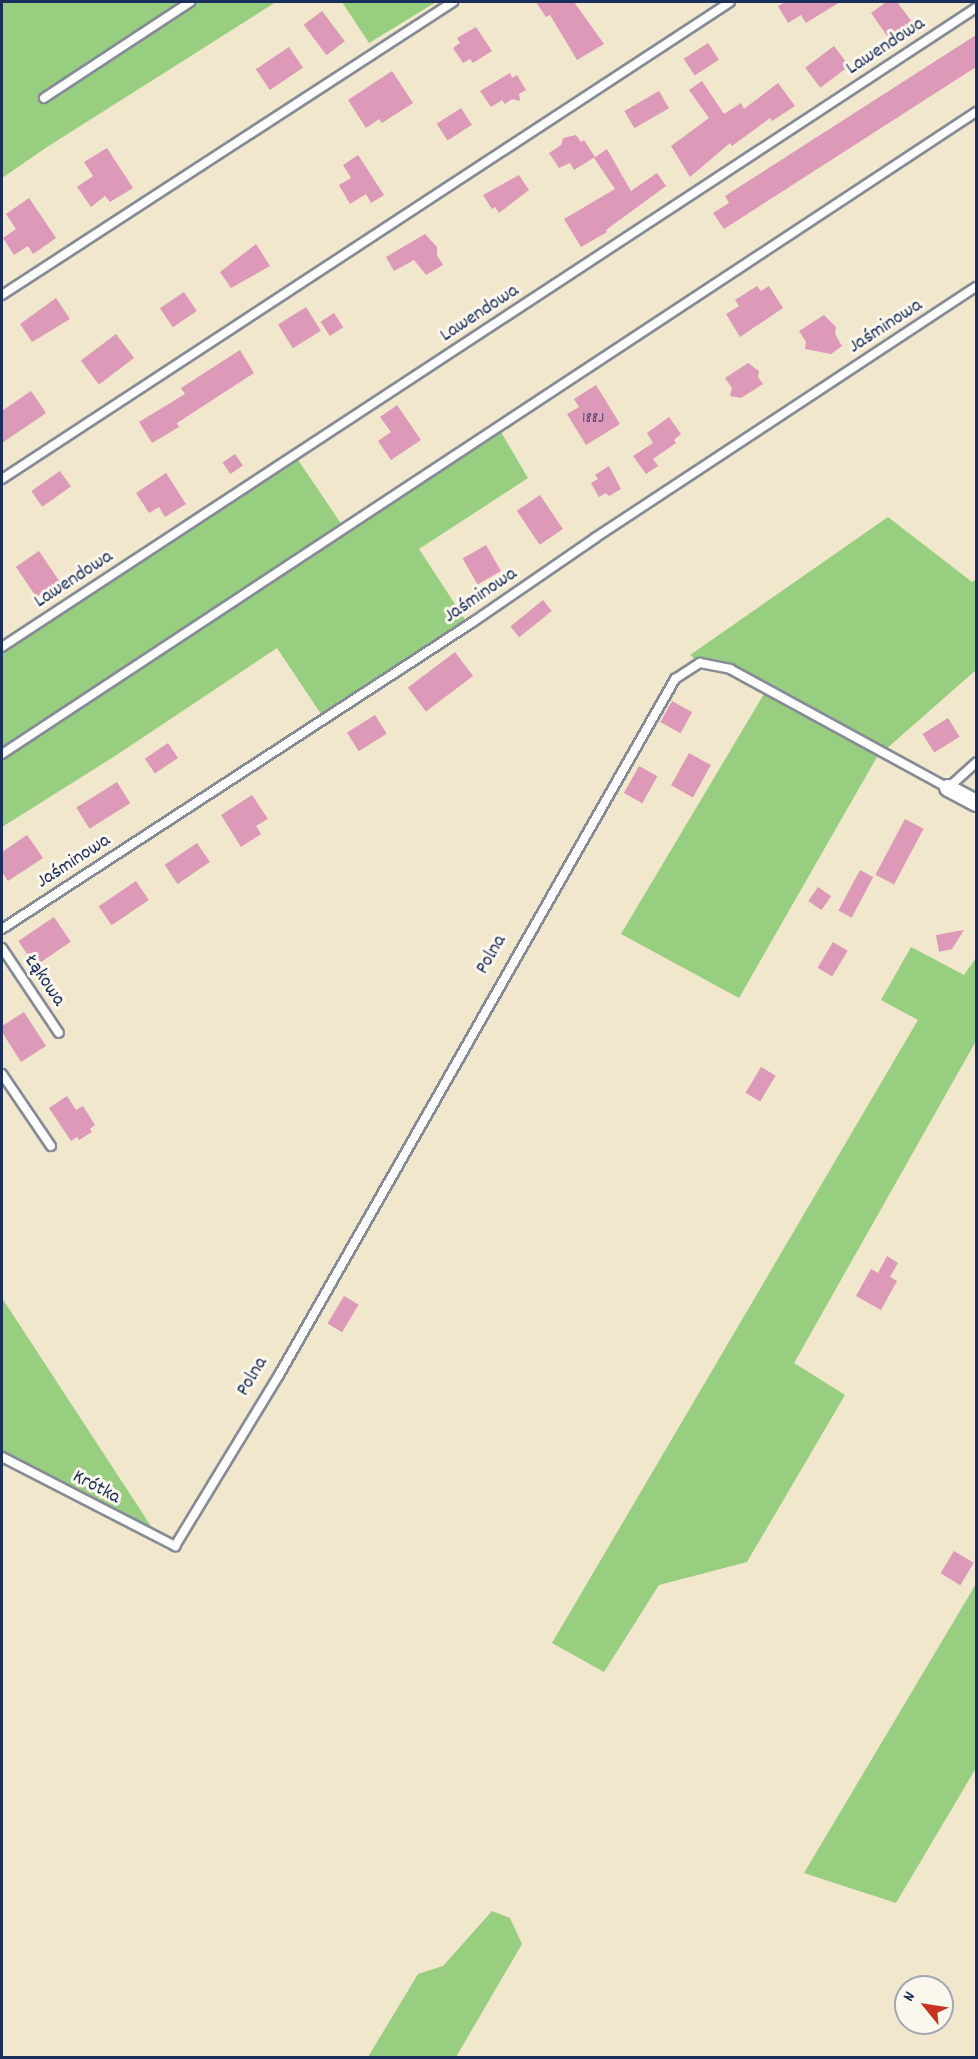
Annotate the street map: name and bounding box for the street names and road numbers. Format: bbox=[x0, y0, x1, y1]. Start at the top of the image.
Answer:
street label: Lawendowa bbox=[842, 13, 930, 81]
street label: Lawendowa bbox=[436, 280, 524, 348]
street label: Jaśminowa bbox=[845, 294, 927, 360]
street label: Lawendowa bbox=[30, 546, 118, 614]
street label: Jaśminowa bbox=[440, 563, 522, 629]
street label: Jaśminowa bbox=[33, 829, 115, 895]
street label: Polna bbox=[471, 931, 513, 979]
street label: Łąkowa bbox=[18, 951, 70, 1011]
street label: Polna bbox=[232, 1353, 274, 1401]
street label: Krótka bbox=[68, 1466, 124, 1510]

